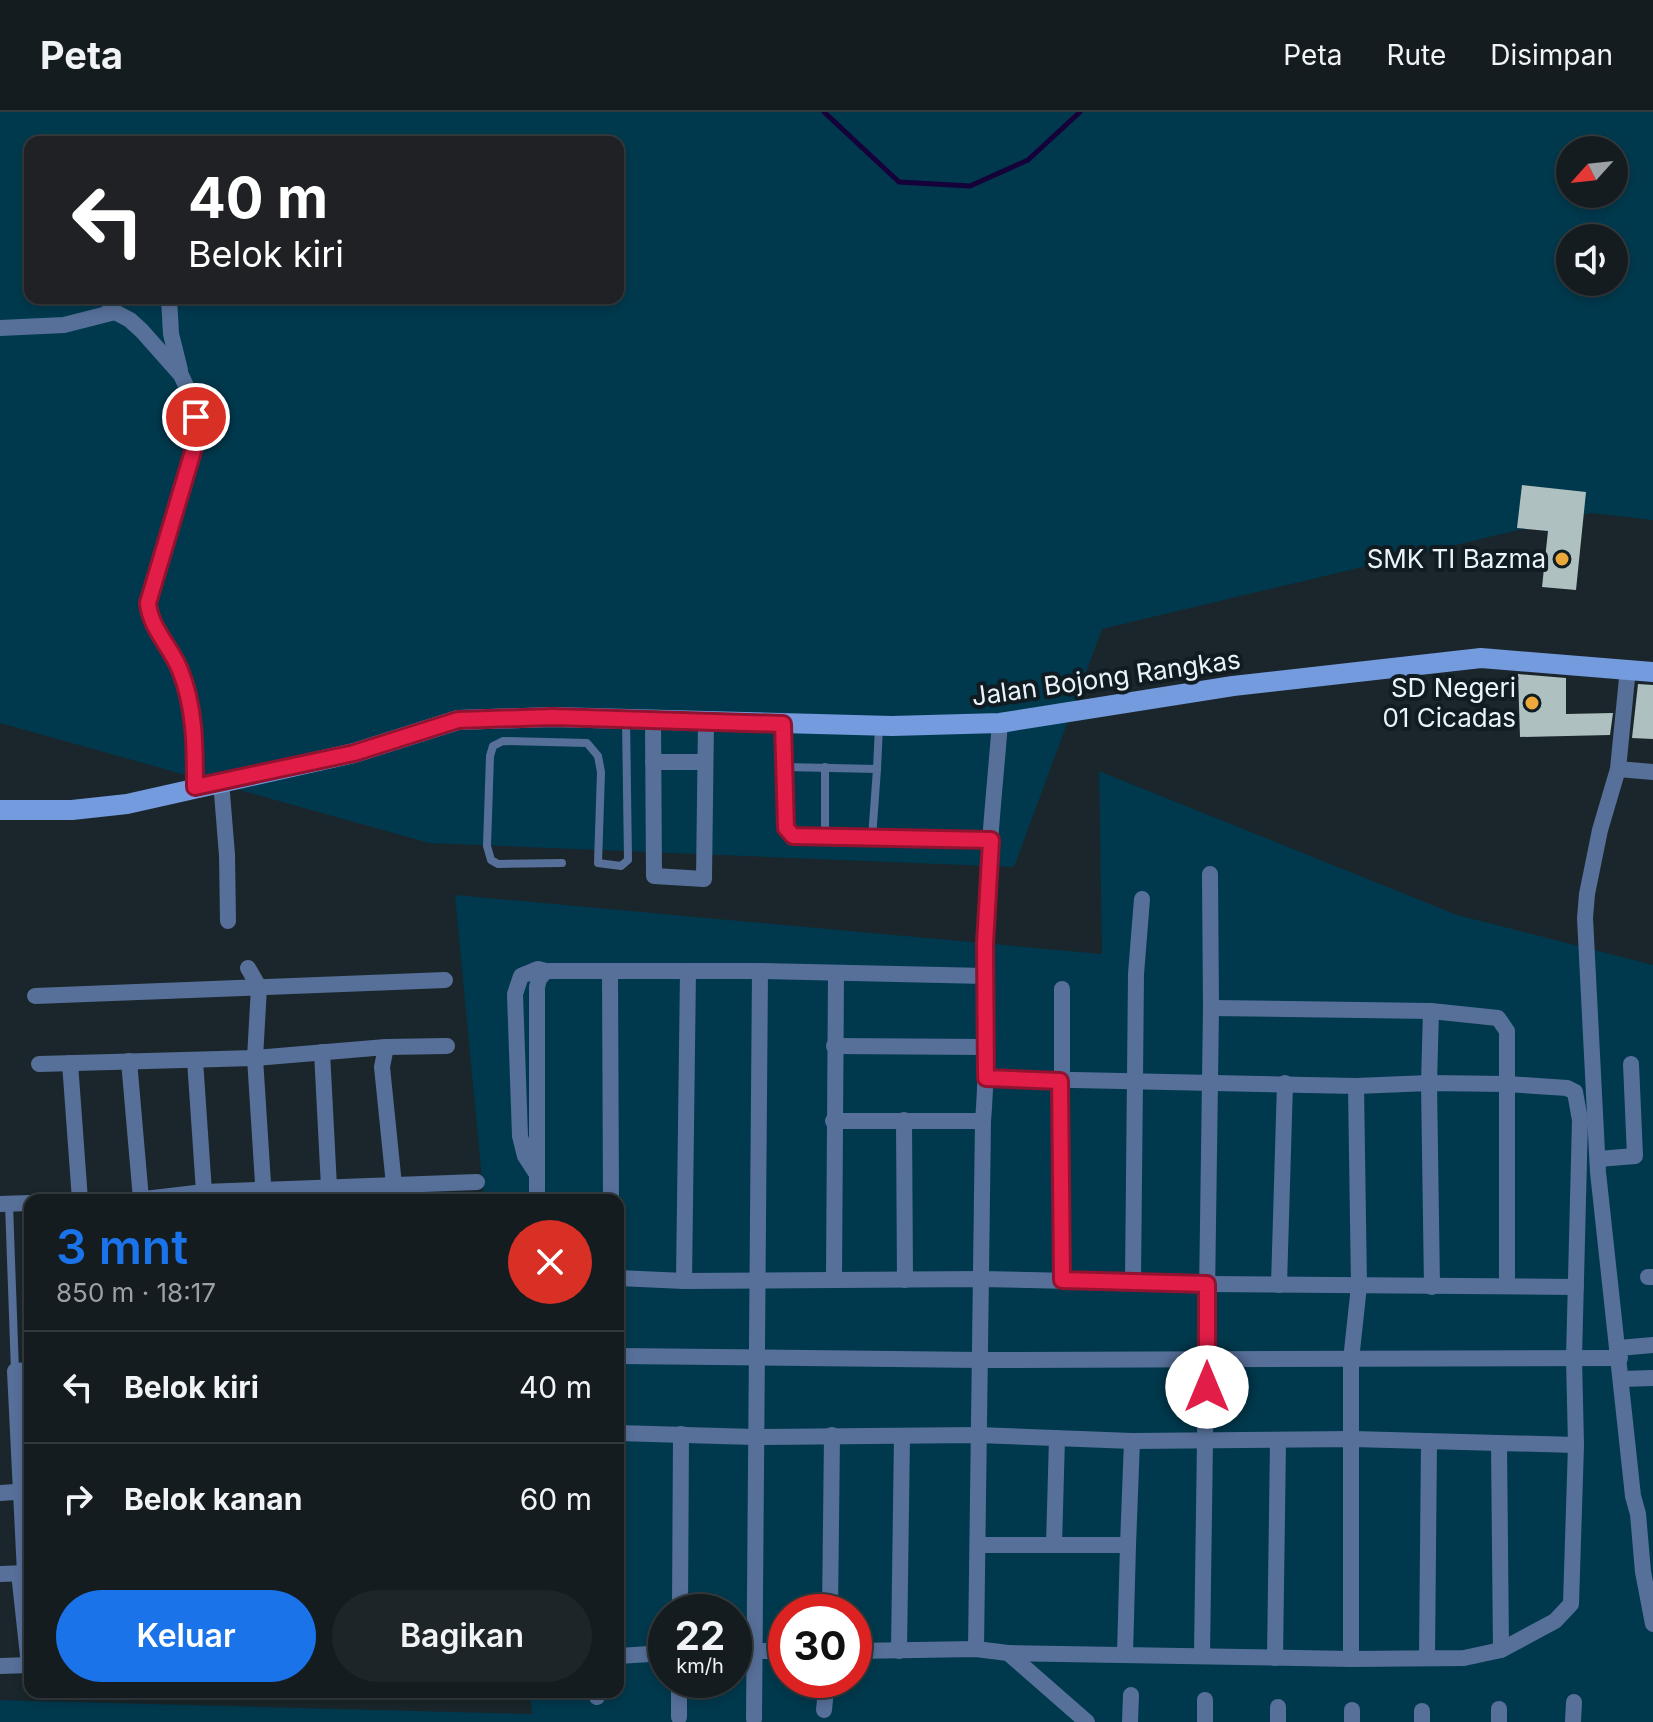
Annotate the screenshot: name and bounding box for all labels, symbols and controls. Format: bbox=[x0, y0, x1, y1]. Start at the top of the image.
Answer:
text: Peta bbox=[40, 32, 123, 78]
text: Peta bbox=[1283, 38, 1342, 72]
text: Rute bbox=[1386, 38, 1446, 72]
text: Disimpan bbox=[1490, 38, 1613, 72]
north arrow bbox=[1556, 136, 1628, 208]
map controls bbox=[1556, 136, 1628, 296]
text: 40 m bbox=[188, 164, 328, 232]
icon: left bbox=[56, 168, 160, 272]
button: sound bbox=[1556, 224, 1628, 296]
text: Belok kiri bbox=[188, 232, 344, 276]
pin bbox=[162, 383, 230, 451]
icon: arrive bbox=[174, 395, 218, 439]
place label: SMK TI Bazma bbox=[1367, 543, 1546, 574]
marker: SMK TI Bazma bbox=[1553, 550, 1571, 568]
street label: Jalan Bojong Rangkas bbox=[969, 643, 1242, 712]
place label: SD Negeri 01 Cicadas bbox=[1382, 672, 1516, 733]
marker: SD Negeri 01 Cicadas bbox=[1523, 694, 1541, 712]
text: 3 mnt bbox=[56, 1217, 188, 1276]
button: close bbox=[508, 1220, 592, 1304]
text: 850 m · 18:17 bbox=[56, 1277, 216, 1308]
position arrow bbox=[1165, 1345, 1249, 1429]
icon: left bbox=[56, 1365, 100, 1409]
text: Belok kiri bbox=[124, 1369, 259, 1405]
text: 40 m bbox=[519, 1369, 592, 1405]
icon: right bbox=[56, 1477, 100, 1521]
text: Belok kanan bbox=[124, 1481, 302, 1517]
text: 60 m bbox=[520, 1481, 592, 1517]
button: Keluar bbox=[56, 1590, 316, 1682]
button: Bagikan bbox=[332, 1590, 592, 1682]
speed limit sign: 30 bbox=[768, 1594, 872, 1698]
text: 22 bbox=[675, 1611, 725, 1660]
text: km/h bbox=[676, 1654, 724, 1678]

